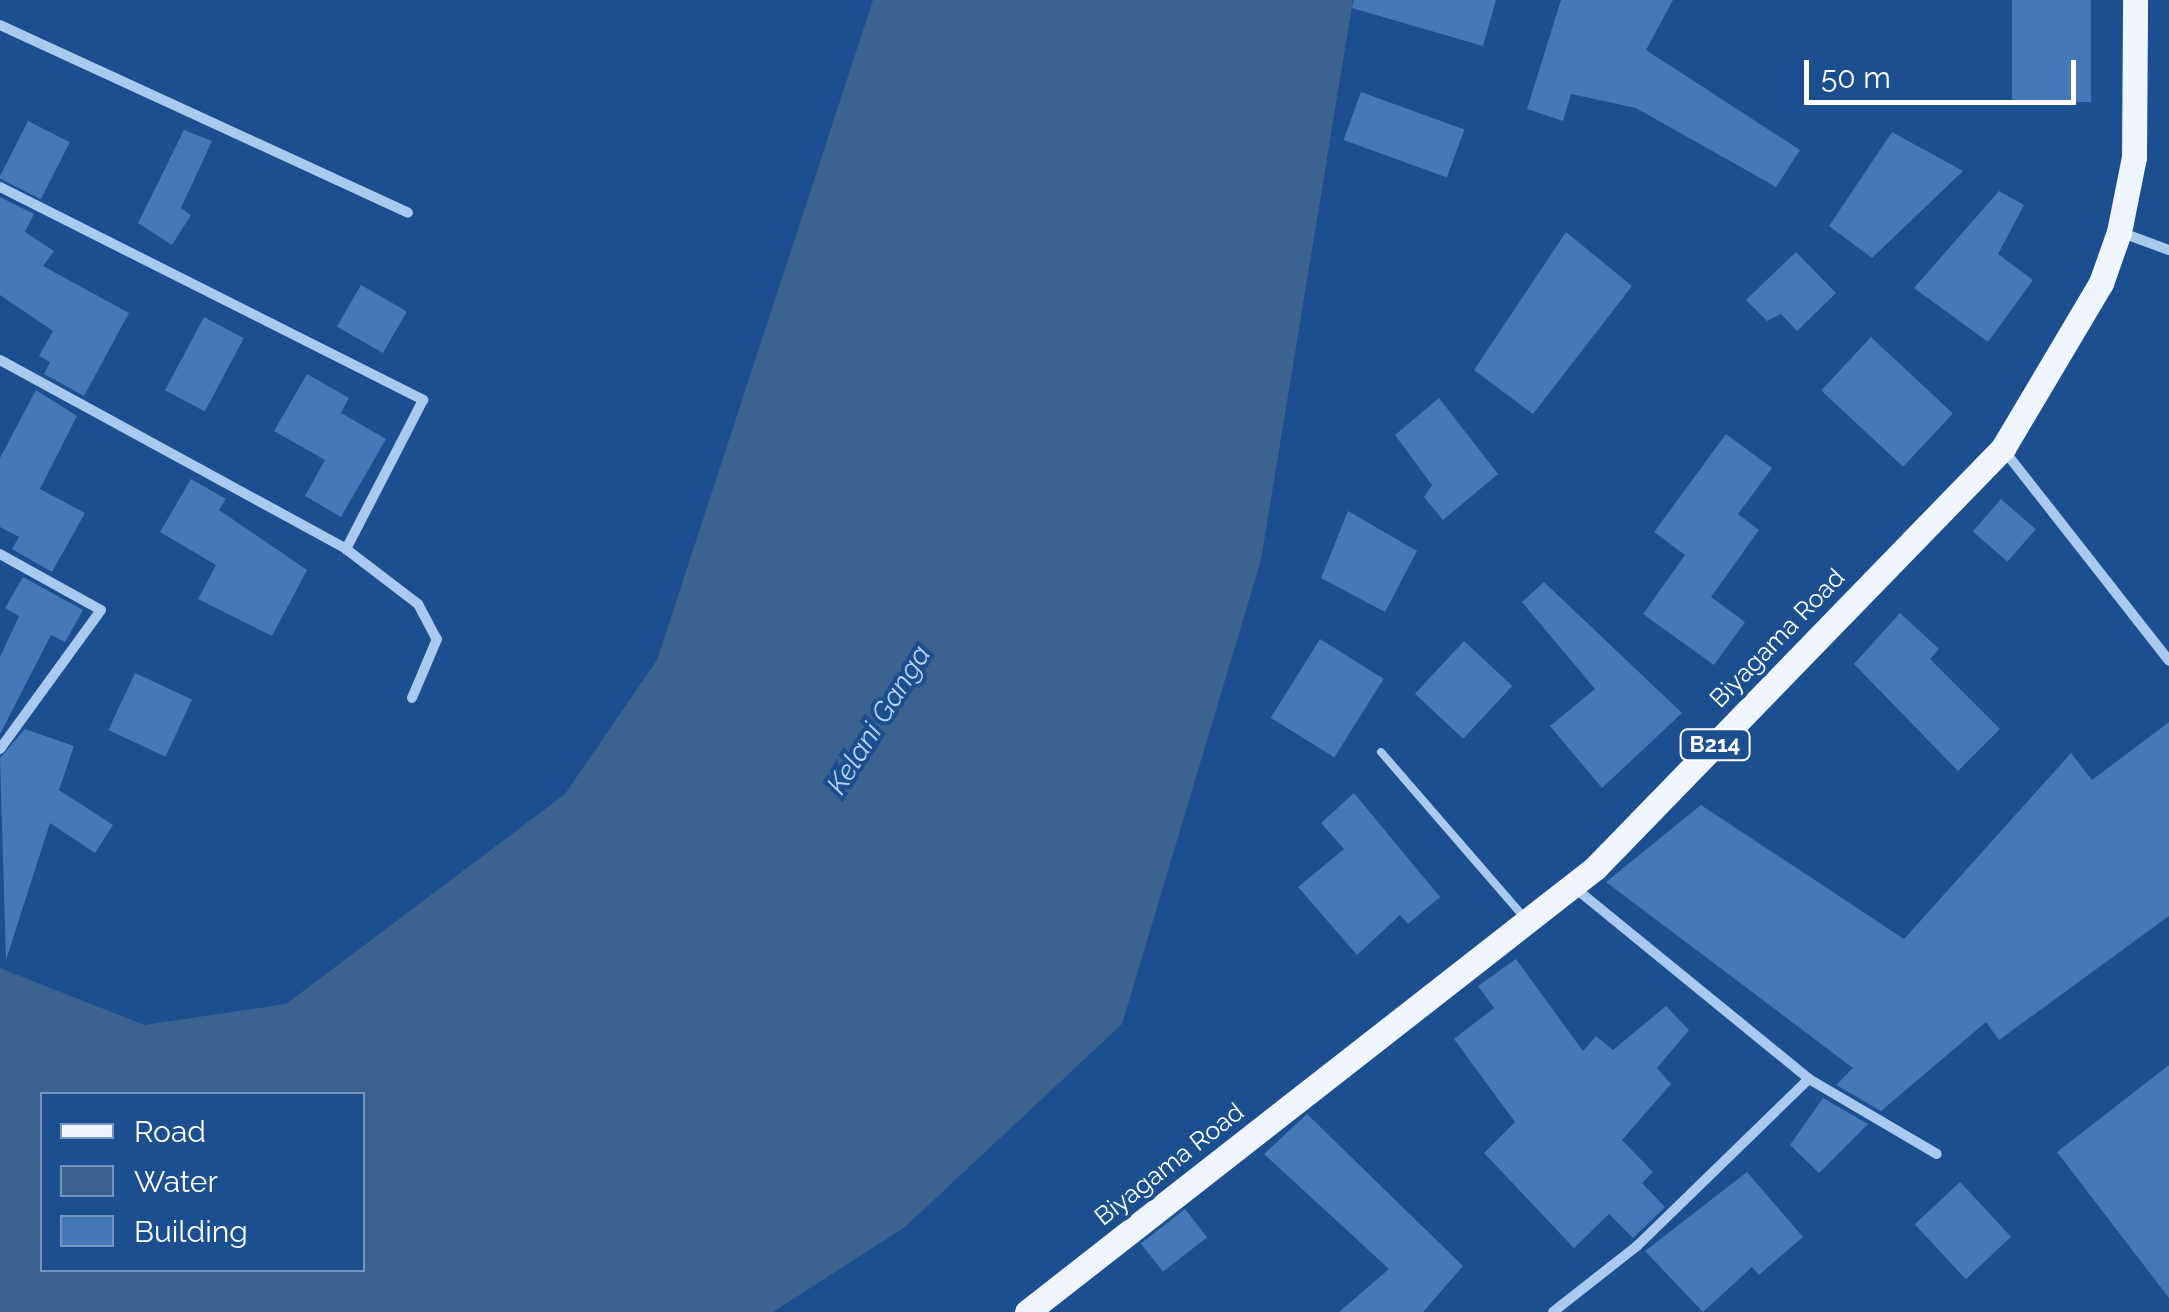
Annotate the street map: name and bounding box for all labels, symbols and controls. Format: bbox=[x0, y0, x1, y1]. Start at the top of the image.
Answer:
scale bar bbox=[1809, 40, 2082, 102]
text: 50 m bbox=[1821, 60, 1891, 95]
street label: Biyagama Road bbox=[1703, 562, 1851, 714]
water label: Kelani Ganga bbox=[820, 639, 938, 801]
road number: B214 bbox=[1678, 728, 1752, 762]
legend bbox=[40, 1092, 365, 1272]
street label: Biyagama Road bbox=[1088, 1096, 1250, 1232]
text: Road bbox=[134, 1114, 206, 1149]
text: Water bbox=[134, 1164, 218, 1199]
text: Building bbox=[134, 1214, 248, 1249]

